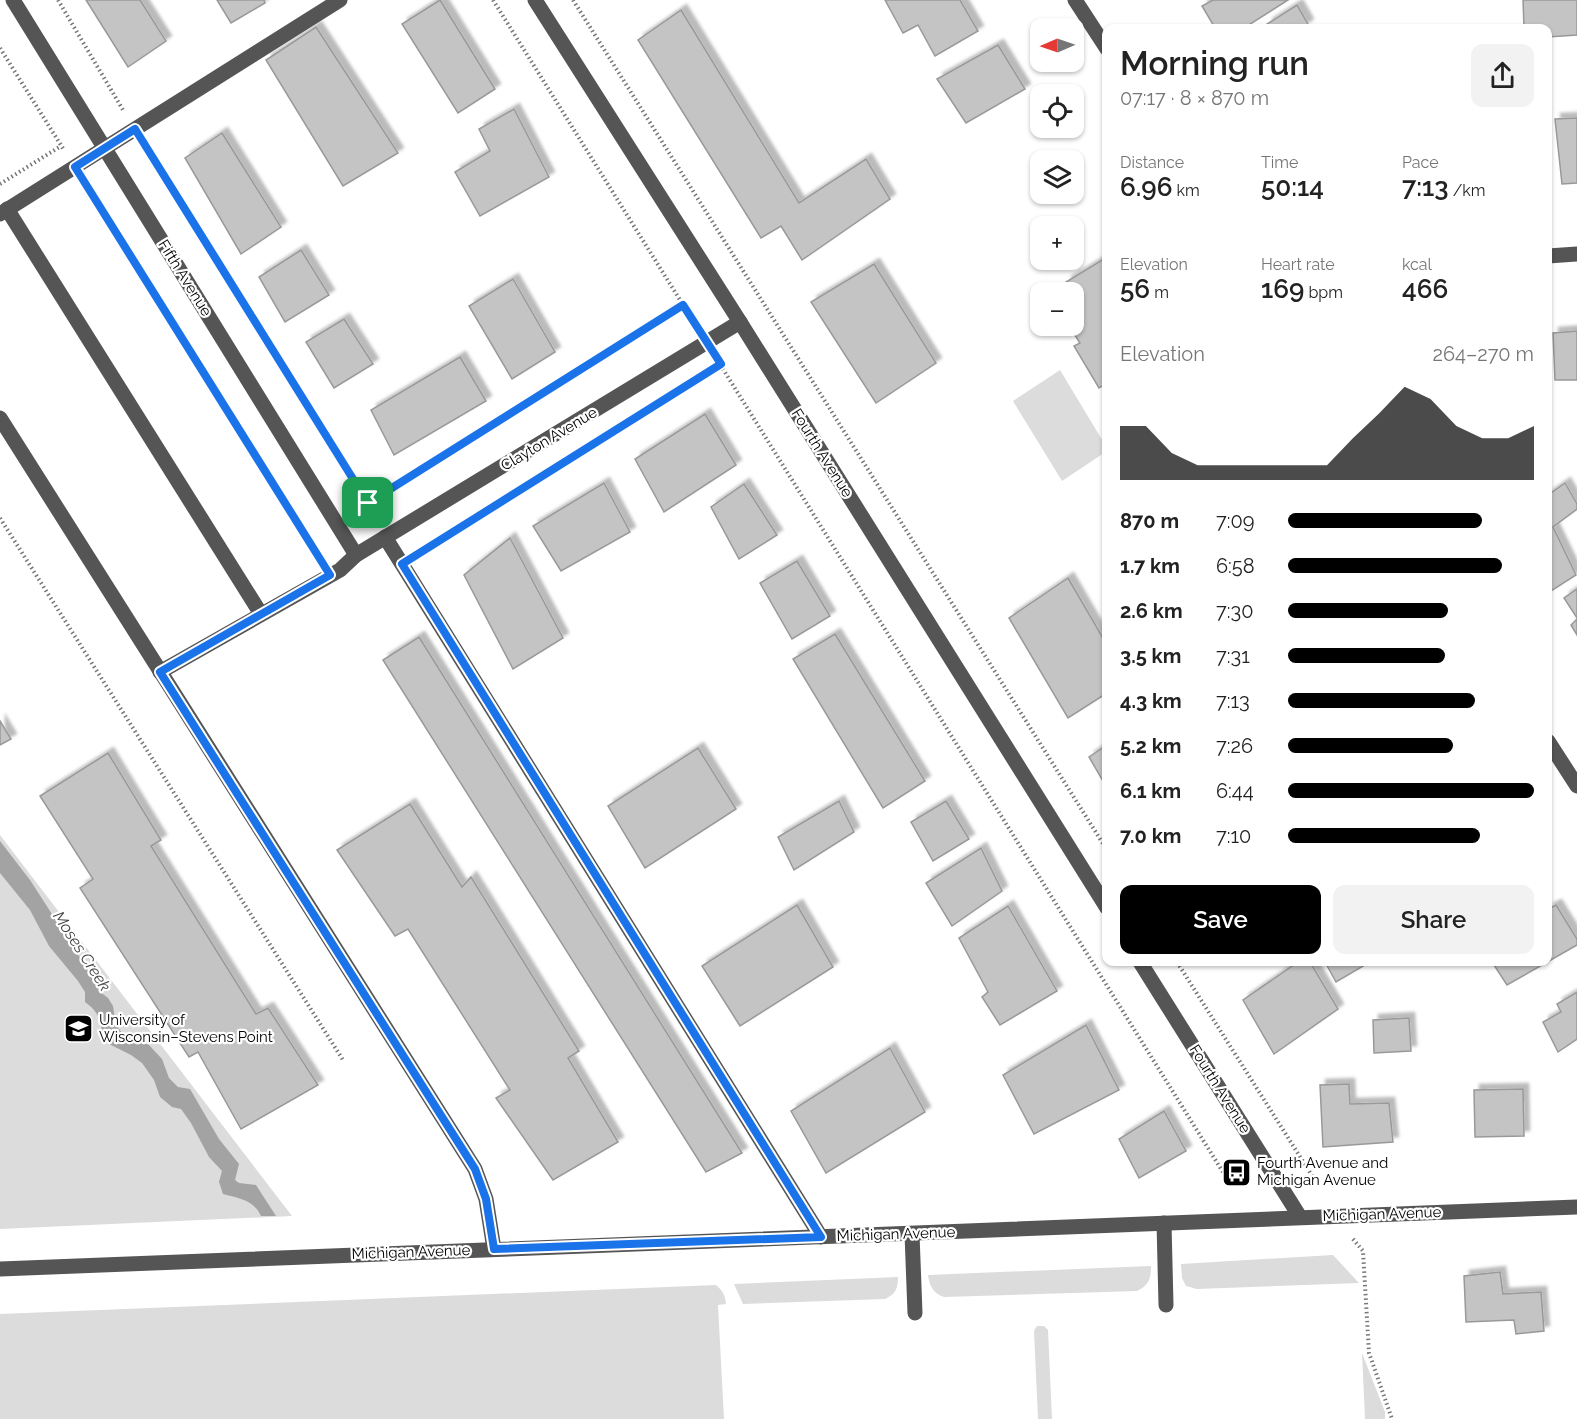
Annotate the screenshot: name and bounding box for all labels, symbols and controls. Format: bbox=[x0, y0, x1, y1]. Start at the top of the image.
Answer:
north arrow bbox=[1030, 18, 1084, 72]
map controls bbox=[1030, 18, 1084, 336]
text: Morning run bbox=[1120, 44, 1309, 83]
button: share bbox=[1471, 44, 1534, 107]
button: locate bbox=[1030, 84, 1084, 138]
text: 07:17 · 8 × 870 m bbox=[1120, 86, 1269, 110]
button: layers bbox=[1030, 150, 1084, 204]
text: Distance bbox=[1120, 153, 1184, 172]
text: Time bbox=[1261, 153, 1298, 172]
text: Pace bbox=[1402, 153, 1439, 172]
text: 6.96 bbox=[1120, 172, 1172, 202]
text: 50:14 bbox=[1261, 172, 1324, 202]
text: 7:13 bbox=[1402, 172, 1449, 202]
text: km bbox=[1172, 181, 1200, 200]
text: /km bbox=[1449, 181, 1486, 200]
button: + bbox=[1030, 216, 1084, 270]
street label: Fifth Avenue bbox=[154, 236, 216, 320]
text: Elevation bbox=[1120, 255, 1188, 274]
text: Heart rate bbox=[1261, 255, 1335, 274]
text: kcal bbox=[1402, 255, 1432, 274]
text: 56 bbox=[1120, 274, 1150, 304]
text: 169 bbox=[1261, 274, 1304, 304]
text: 466 bbox=[1402, 274, 1448, 304]
button: − bbox=[1030, 282, 1084, 336]
text: m bbox=[1150, 283, 1169, 302]
text: bpm bbox=[1304, 283, 1343, 302]
text: Elevation bbox=[1120, 342, 1205, 366]
text: 264–270 m bbox=[1433, 342, 1534, 366]
street label: Clayton Avenue bbox=[498, 403, 601, 475]
street label: Fourth Avenue bbox=[788, 405, 857, 501]
pin bbox=[342, 477, 393, 528]
icon: arrive bbox=[351, 486, 384, 519]
text: 870 m bbox=[1120, 509, 1179, 533]
text: 7:09 bbox=[1216, 509, 1254, 533]
text: 1.7 km bbox=[1120, 554, 1180, 578]
text: 6:58 bbox=[1216, 554, 1255, 578]
text: 2.6 km bbox=[1120, 599, 1183, 623]
text: 7:30 bbox=[1216, 599, 1253, 623]
text: 3.5 km bbox=[1120, 644, 1181, 668]
text: 7:31 bbox=[1216, 644, 1250, 668]
text: 4.3 km bbox=[1120, 689, 1182, 713]
text: 7:13 bbox=[1216, 689, 1250, 713]
text: 5.2 km bbox=[1120, 734, 1181, 758]
text: 7:26 bbox=[1216, 734, 1253, 758]
text: 6.1 km bbox=[1120, 779, 1181, 803]
text: 6:44 bbox=[1216, 779, 1254, 803]
text: 7.0 km bbox=[1120, 824, 1181, 848]
text: 7:10 bbox=[1216, 824, 1251, 848]
button: Save bbox=[1120, 885, 1321, 954]
button: Share bbox=[1333, 885, 1534, 954]
water label: Moses Creek bbox=[49, 907, 115, 995]
place label: University of Wisconsin–Stevens Point bbox=[99, 1011, 273, 1046]
school or university icon: University of Wisconsin–Stevens Point bbox=[62, 1013, 94, 1045]
street label: Fourth Avenue bbox=[1186, 1041, 1255, 1137]
place label: Fourth Avenue and Michigan Avenue bbox=[1257, 1154, 1388, 1189]
bus stop icon: Fourth Avenue and Michigan Avenue bbox=[1220, 1156, 1252, 1188]
street label: Michigan Avenue bbox=[1322, 1203, 1442, 1225]
street label: Michigan Avenue bbox=[836, 1223, 956, 1245]
street label: Michigan Avenue bbox=[351, 1241, 471, 1263]

